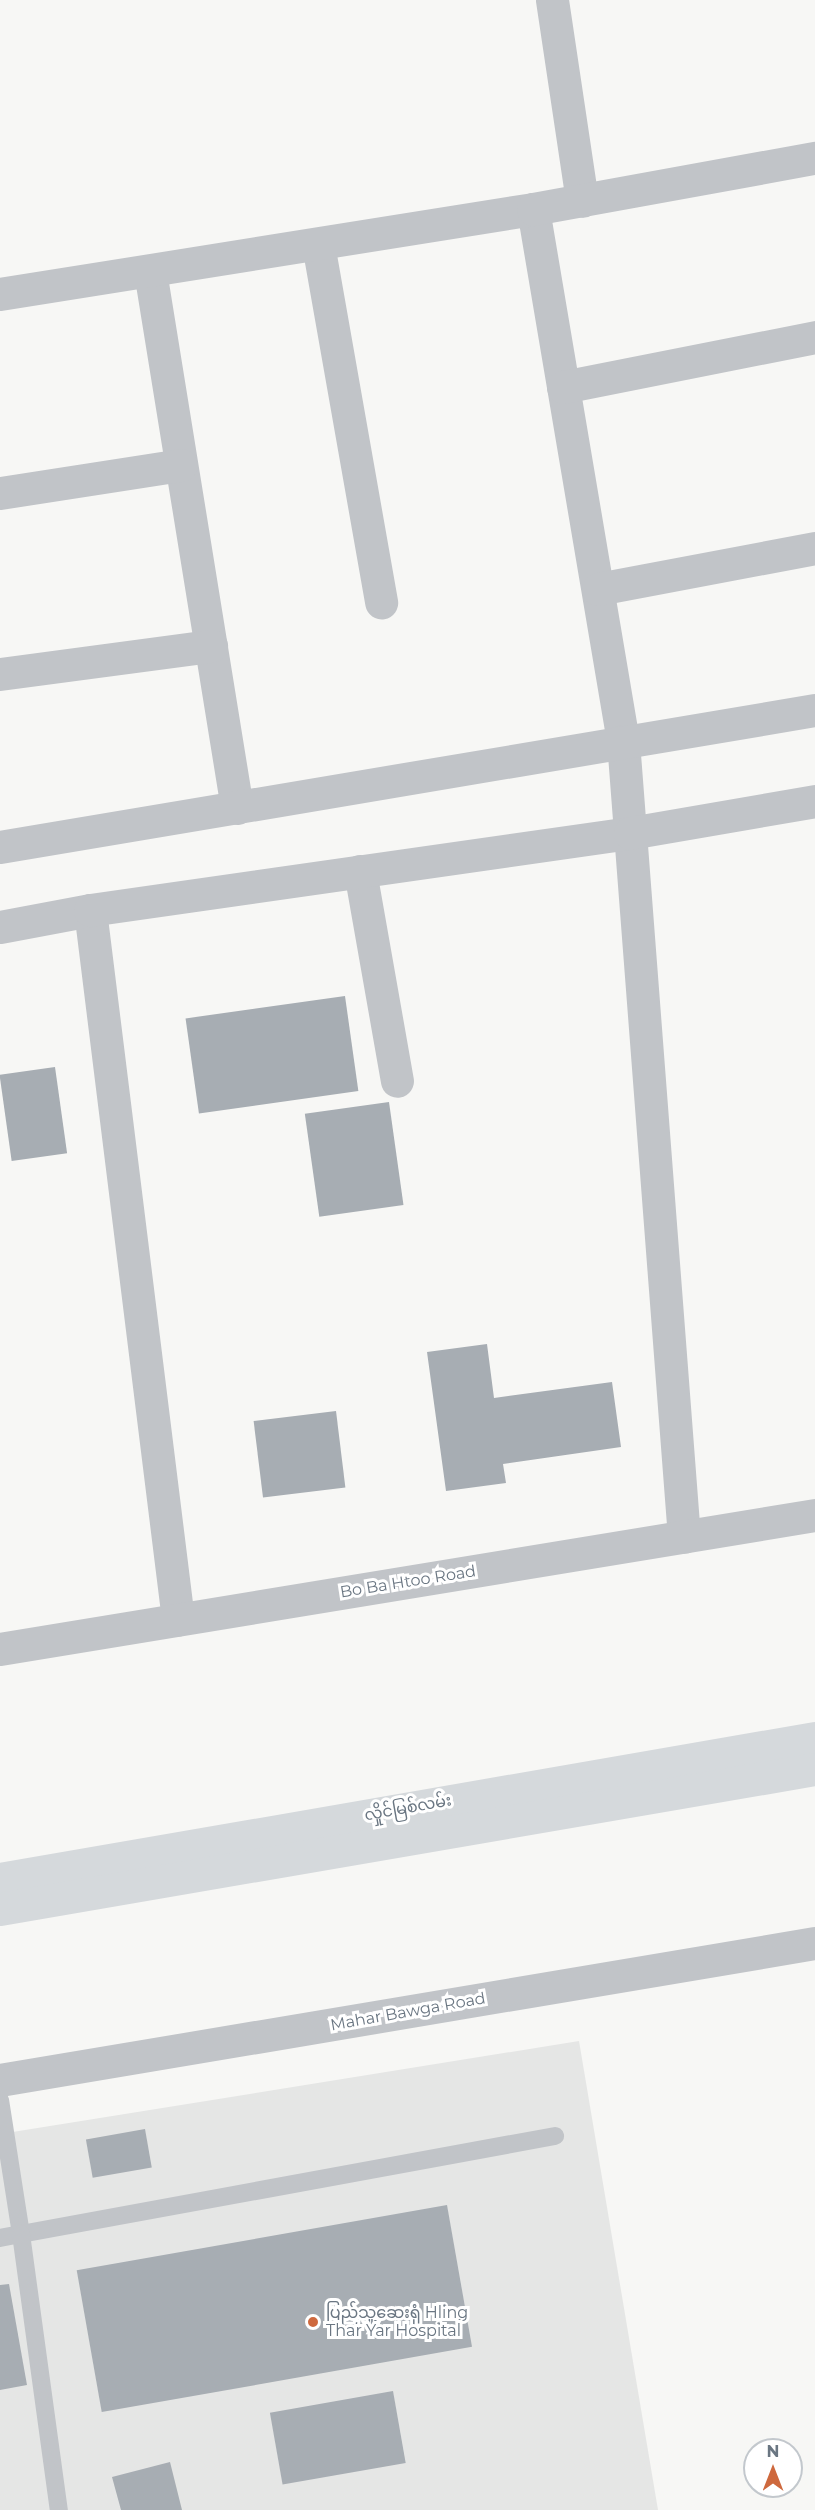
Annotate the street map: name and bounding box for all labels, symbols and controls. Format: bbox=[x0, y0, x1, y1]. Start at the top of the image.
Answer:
street label: Bo Ba Htoo Road bbox=[339, 1562, 477, 1602]
street label: လှိုင်မြစ်လမ်း bbox=[363, 1791, 453, 1825]
street label: Mahar Bawga Road bbox=[329, 1989, 487, 2035]
place label: ပြည်သူ့ဆေးရုံ Hling Thar Yar Hospital bbox=[326, 2303, 468, 2341]
marker: ပြည်သူ့ဆေးရုံ Hling Thar Yar Hospital bbox=[304, 2313, 322, 2331]
north arrow bbox=[743, 2438, 803, 2498]
text: N bbox=[767, 2442, 779, 2461]

